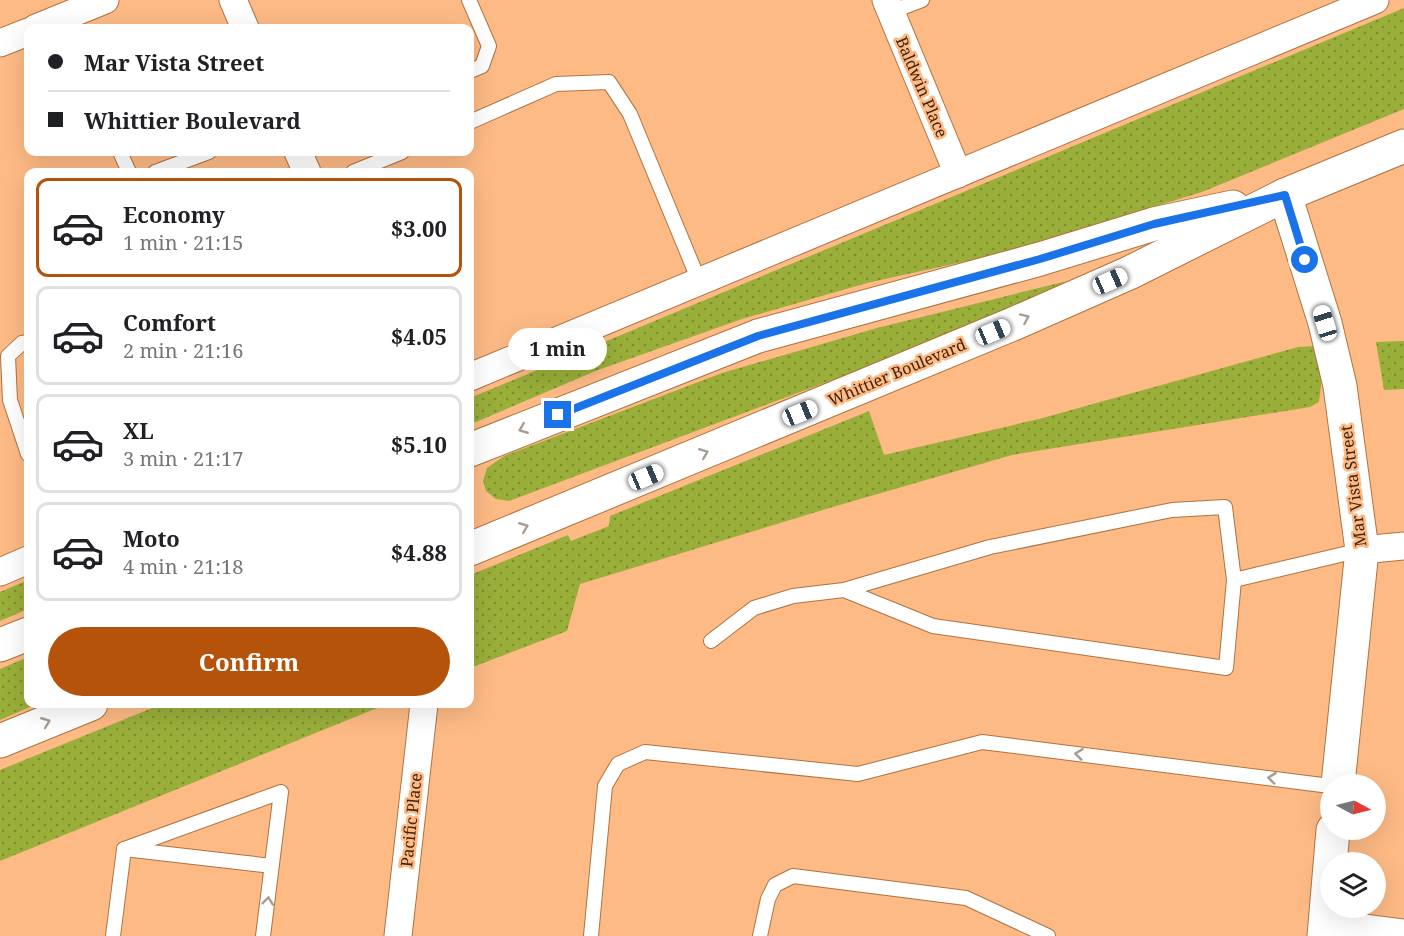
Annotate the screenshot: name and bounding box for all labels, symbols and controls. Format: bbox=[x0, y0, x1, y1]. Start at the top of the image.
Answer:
street label: Baldwin Place bbox=[891, 33, 953, 141]
text: Mar Vista Street bbox=[84, 47, 264, 77]
text: Whittier Boulevard bbox=[84, 105, 301, 135]
text: Economy bbox=[123, 199, 225, 229]
icon: car bbox=[51, 201, 105, 255]
text: $3.00 bbox=[391, 213, 447, 243]
text: 1 min · 21:15 bbox=[123, 229, 243, 256]
route start bbox=[1291, 246, 1318, 273]
car bbox=[1090, 265, 1130, 297]
car bbox=[1311, 303, 1339, 343]
text: Comfort bbox=[123, 307, 216, 337]
icon: car bbox=[51, 309, 105, 363]
one-way arrow bbox=[1019, 313, 1030, 325]
car bbox=[973, 317, 1013, 347]
text: $4.05 bbox=[391, 321, 447, 351]
callout: 1 min bbox=[508, 328, 608, 370]
street label: Whittier Boulevard bbox=[825, 333, 969, 411]
text: 1 min bbox=[529, 335, 586, 362]
text: 2 min · 21:16 bbox=[123, 337, 243, 364]
car bbox=[780, 398, 820, 428]
route end bbox=[544, 401, 571, 428]
text: XL bbox=[123, 415, 154, 445]
icon: car bbox=[51, 417, 105, 471]
one-way arrow bbox=[518, 422, 529, 434]
street label: Mar Vista Street bbox=[1335, 424, 1371, 548]
text: $5.10 bbox=[391, 429, 447, 459]
text: 3 min · 21:17 bbox=[123, 445, 243, 472]
one-way arrow bbox=[697, 448, 708, 460]
car bbox=[626, 462, 666, 492]
one-way arrow bbox=[517, 522, 528, 534]
text: Moto bbox=[123, 523, 180, 553]
icon: car bbox=[51, 525, 105, 579]
text: $4.88 bbox=[391, 537, 447, 567]
text: 4 min · 21:18 bbox=[123, 553, 243, 580]
button: Confirm bbox=[48, 627, 450, 696]
one-way arrow bbox=[39, 717, 50, 729]
one-way arrow bbox=[1074, 748, 1084, 761]
street label: Pacific Place bbox=[395, 772, 427, 868]
one-way arrow bbox=[1268, 773, 1277, 785]
north arrow bbox=[1320, 774, 1386, 840]
map controls bbox=[1320, 774, 1386, 918]
button: layers bbox=[1320, 852, 1386, 918]
one-way arrow bbox=[261, 896, 273, 906]

